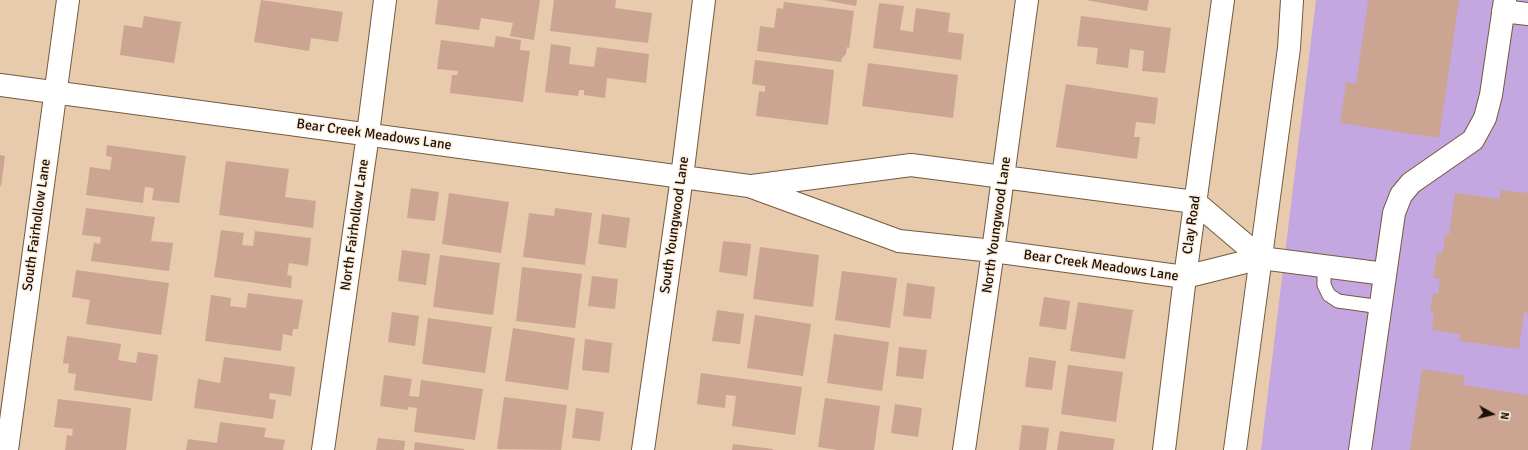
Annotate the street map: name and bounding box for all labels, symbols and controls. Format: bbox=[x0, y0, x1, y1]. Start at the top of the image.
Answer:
street label: Bear Creek Meadows Lane bbox=[295, 116, 453, 154]
street label: South Youngwood Lane bbox=[657, 155, 693, 295]
street label: North Youngwood Lane bbox=[979, 156, 1015, 294]
street label: South Fairhollow Lane bbox=[19, 158, 55, 292]
street label: North Fairhollow Lane bbox=[337, 158, 373, 292]
street label: Clay Road bbox=[1180, 195, 1204, 255]
street label: Bear Creek Meadows Lane bbox=[1022, 247, 1180, 285]
north arrow bbox=[1472, 394, 1512, 434]
text: N bbox=[1497, 411, 1511, 420]

